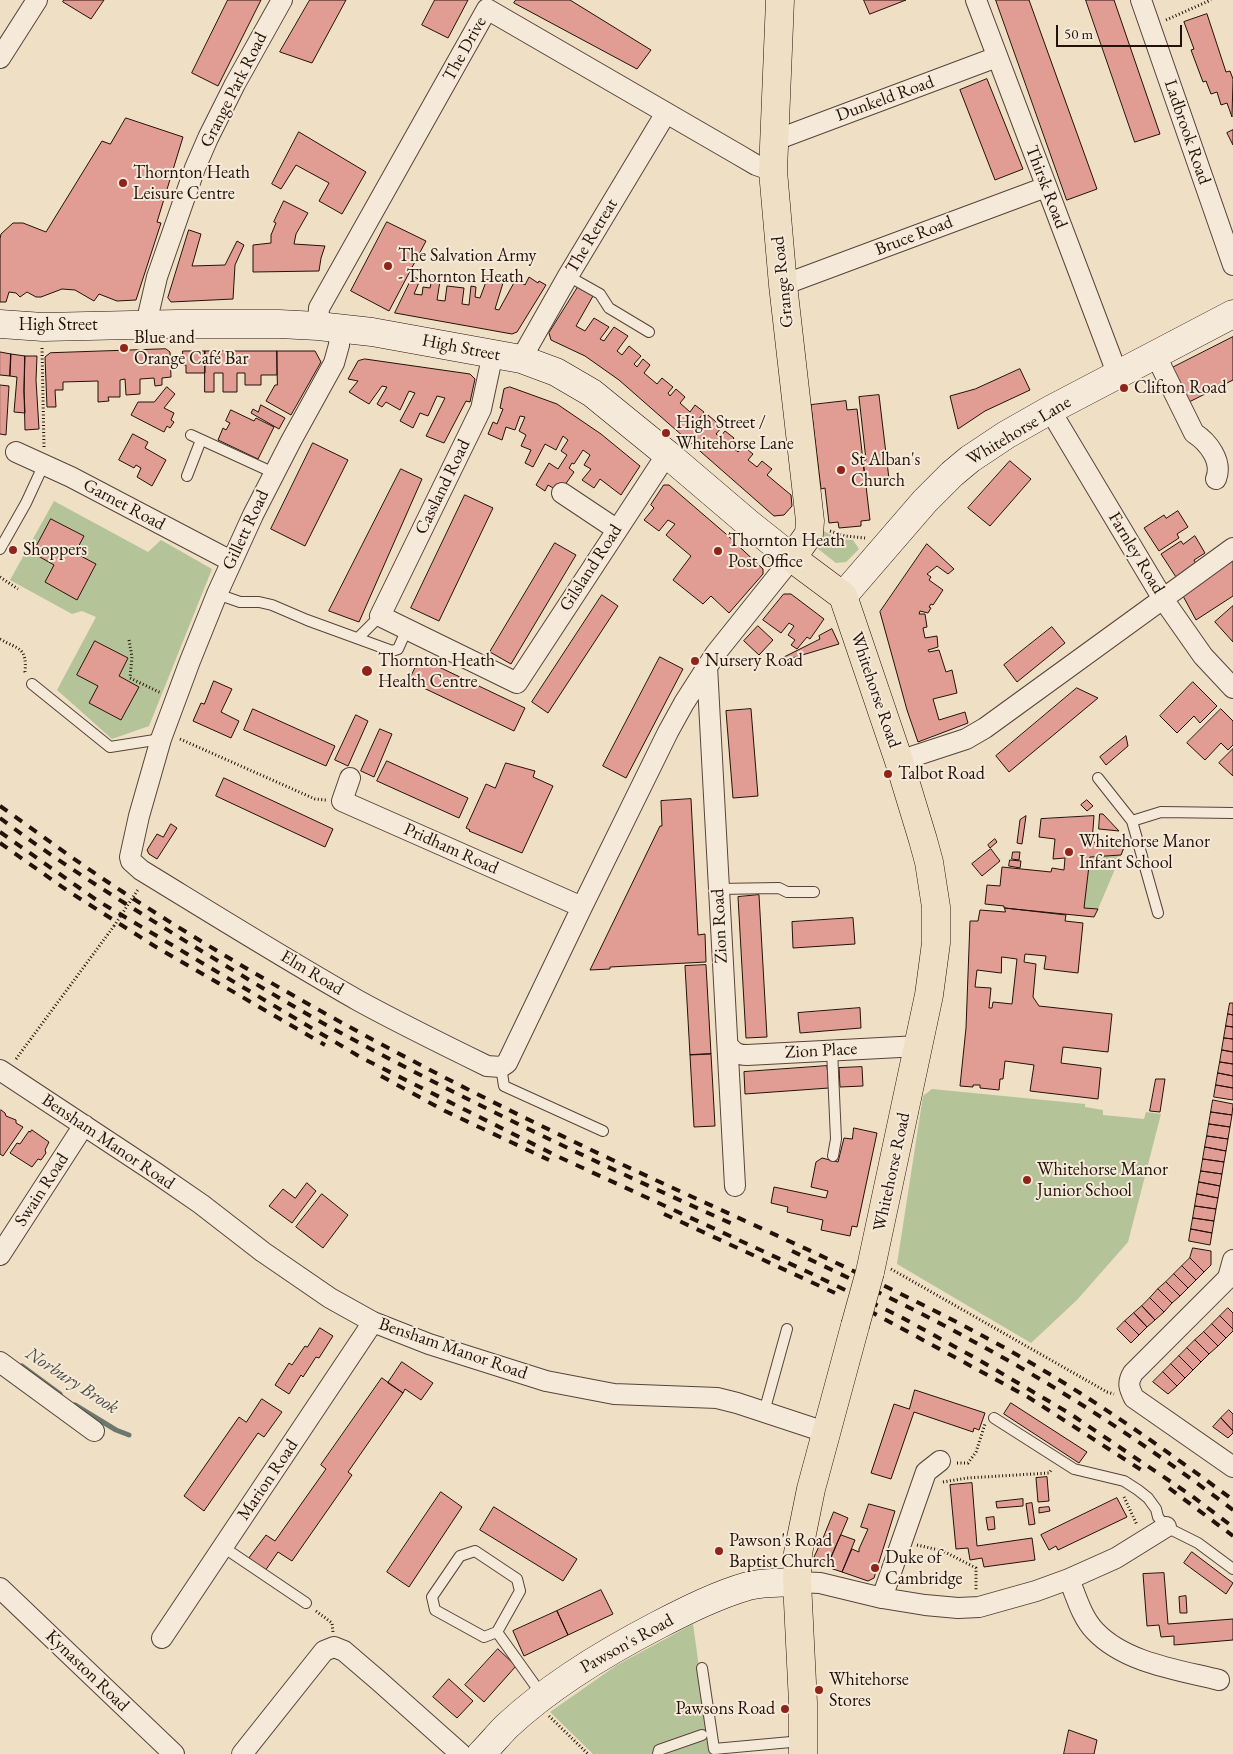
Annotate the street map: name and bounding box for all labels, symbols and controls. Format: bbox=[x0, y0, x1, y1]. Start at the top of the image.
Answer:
street label: The Drive bbox=[438, 13, 492, 85]
scale bar bbox=[1058, 15, 1184, 47]
text: 50 m bbox=[1064, 24, 1093, 43]
street label: Grange Park Road bbox=[196, 29, 272, 151]
street label: Dunkeld Road bbox=[833, 71, 937, 127]
street label: Ladbrook Road bbox=[1159, 77, 1215, 187]
street label: Thirsk Road bbox=[1020, 142, 1072, 232]
place label: Thornton Heath Leisure Centre bbox=[133, 162, 250, 204]
marker: Thornton Heath Leisure Centre bbox=[117, 177, 129, 189]
street label: The Retreat bbox=[561, 195, 623, 277]
street label: Bruce Road bbox=[872, 211, 956, 261]
street label: Grange Road bbox=[767, 235, 799, 329]
place label: The Salvation Army - Thornton Heath bbox=[398, 245, 536, 288]
marker: The Salvation Army - Thornton Heath bbox=[382, 260, 394, 272]
street label: High Street bbox=[18, 314, 98, 336]
place label: Blue and Orange Café Bar bbox=[134, 327, 248, 369]
street label: High Street bbox=[420, 330, 502, 366]
marker: Blue and Orange Café Bar bbox=[118, 342, 130, 354]
place label: Clifton Road bbox=[1134, 377, 1227, 399]
marker: Clifton Road bbox=[1118, 382, 1130, 394]
street label: Whitehorse Lane bbox=[963, 391, 1075, 471]
place label: High Street / Whitehorse Lane bbox=[676, 412, 794, 454]
marker: High Street / Whitehorse Lane bbox=[660, 427, 672, 439]
street label: Cassland Road bbox=[411, 436, 475, 538]
place label: St Alban's Church bbox=[851, 449, 920, 492]
marker: St Alban's Church bbox=[835, 464, 847, 476]
street label: Garnet Road bbox=[79, 474, 169, 536]
street label: Gillett Road bbox=[218, 487, 274, 573]
street label: Farnley Road bbox=[1103, 508, 1169, 598]
street label: Gilsland Road bbox=[555, 521, 627, 615]
place label: Thornton Heath Post Office bbox=[728, 530, 845, 572]
place label: Shoppers bbox=[23, 539, 87, 561]
marker: Shoppers bbox=[7, 544, 19, 556]
marker: Thornton Heath Post Office bbox=[712, 545, 724, 557]
street label: Whitehorse Road bbox=[845, 629, 905, 751]
place label: Thornton Heath Health Centre bbox=[378, 650, 495, 692]
place label: Nursery Road bbox=[705, 650, 803, 672]
marker: Nursery Road bbox=[689, 655, 701, 667]
marker: Thornton Heath Health Centre bbox=[360, 664, 374, 678]
place label: Talbot Road bbox=[898, 763, 985, 785]
marker: Talbot Road bbox=[882, 768, 894, 780]
street label: Pridham Road bbox=[400, 819, 502, 879]
place label: Whitehorse Manor Infant School bbox=[1079, 831, 1210, 874]
marker: Whitehorse Manor Infant School bbox=[1063, 846, 1075, 858]
street label: Zion Road bbox=[707, 888, 733, 964]
street label: Elm Road bbox=[277, 946, 347, 1000]
street label: Zion Place bbox=[784, 1038, 858, 1064]
street label: Bensham Manor Road bbox=[37, 1090, 179, 1194]
street label: Whitehorse Road bbox=[869, 1111, 915, 1233]
street label: Swain Road bbox=[10, 1149, 74, 1231]
place label: Whitehorse Manor Junior School bbox=[1037, 1159, 1168, 1202]
marker: Whitehorse Manor Junior School bbox=[1021, 1174, 1033, 1186]
street label: Bensham Manor Road bbox=[376, 1313, 530, 1385]
water label: Norbury Brook bbox=[21, 1342, 123, 1420]
street label: Marion Road bbox=[233, 1435, 303, 1525]
place label: Pawson's Road Baptist Church bbox=[729, 1530, 835, 1572]
marker: Pawson's Road Baptist Church bbox=[713, 1545, 725, 1557]
place label: Duke of Cambridge bbox=[885, 1547, 963, 1590]
marker: Duke of Cambridge bbox=[869, 1562, 881, 1574]
street label: Pawson's Road bbox=[577, 1610, 677, 1678]
street label: Kynaston Road bbox=[41, 1626, 133, 1716]
place label: Whitehorse Stores bbox=[829, 1669, 909, 1712]
marker: Whitehorse Stores bbox=[813, 1684, 825, 1696]
place label: Pawsons Road bbox=[675, 1698, 775, 1720]
marker: Pawsons Road bbox=[779, 1703, 791, 1715]

